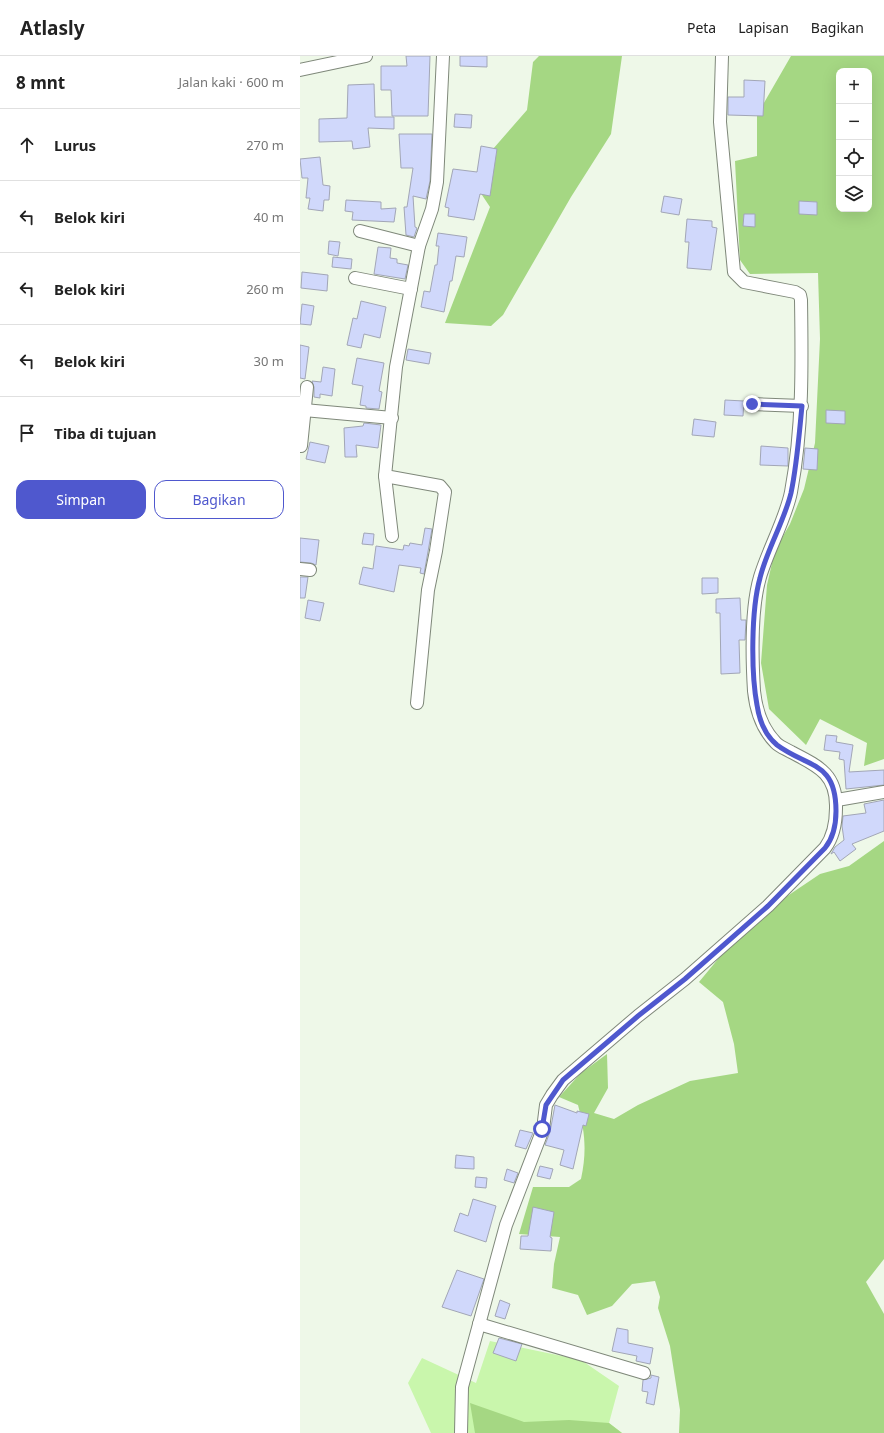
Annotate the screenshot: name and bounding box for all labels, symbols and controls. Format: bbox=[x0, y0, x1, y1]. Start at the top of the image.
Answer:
text: Atlasly bbox=[20, 15, 85, 41]
text: Peta bbox=[687, 18, 716, 37]
text: Lapisan bbox=[738, 18, 789, 37]
text: Bagikan bbox=[811, 18, 864, 37]
map controls bbox=[836, 68, 872, 212]
button: + bbox=[836, 68, 872, 104]
text: 8 mnt bbox=[16, 71, 65, 94]
text: Jalan kaki · 600 m bbox=[178, 73, 284, 91]
button: − bbox=[836, 104, 872, 140]
icon: ahead bbox=[16, 134, 38, 156]
text: Lurus bbox=[54, 135, 96, 155]
text: 270 m bbox=[246, 136, 284, 154]
button: locate bbox=[836, 140, 872, 176]
button: layers bbox=[836, 176, 872, 212]
icon: left bbox=[16, 206, 38, 228]
text: Belok kiri bbox=[54, 207, 125, 227]
text: 40 m bbox=[254, 208, 284, 226]
icon: left bbox=[16, 278, 38, 300]
text: Belok kiri bbox=[54, 279, 125, 299]
text: 260 m bbox=[246, 280, 284, 298]
icon: left bbox=[16, 350, 38, 372]
text: Belok kiri bbox=[54, 351, 125, 371]
text: 30 m bbox=[254, 352, 284, 370]
route end bbox=[743, 395, 761, 413]
icon: arrive bbox=[16, 422, 38, 444]
text: Tiba di tujuan bbox=[54, 423, 157, 443]
button: Simpan bbox=[16, 480, 146, 519]
button: Bagikan bbox=[154, 480, 284, 519]
route start bbox=[533, 1120, 551, 1138]

